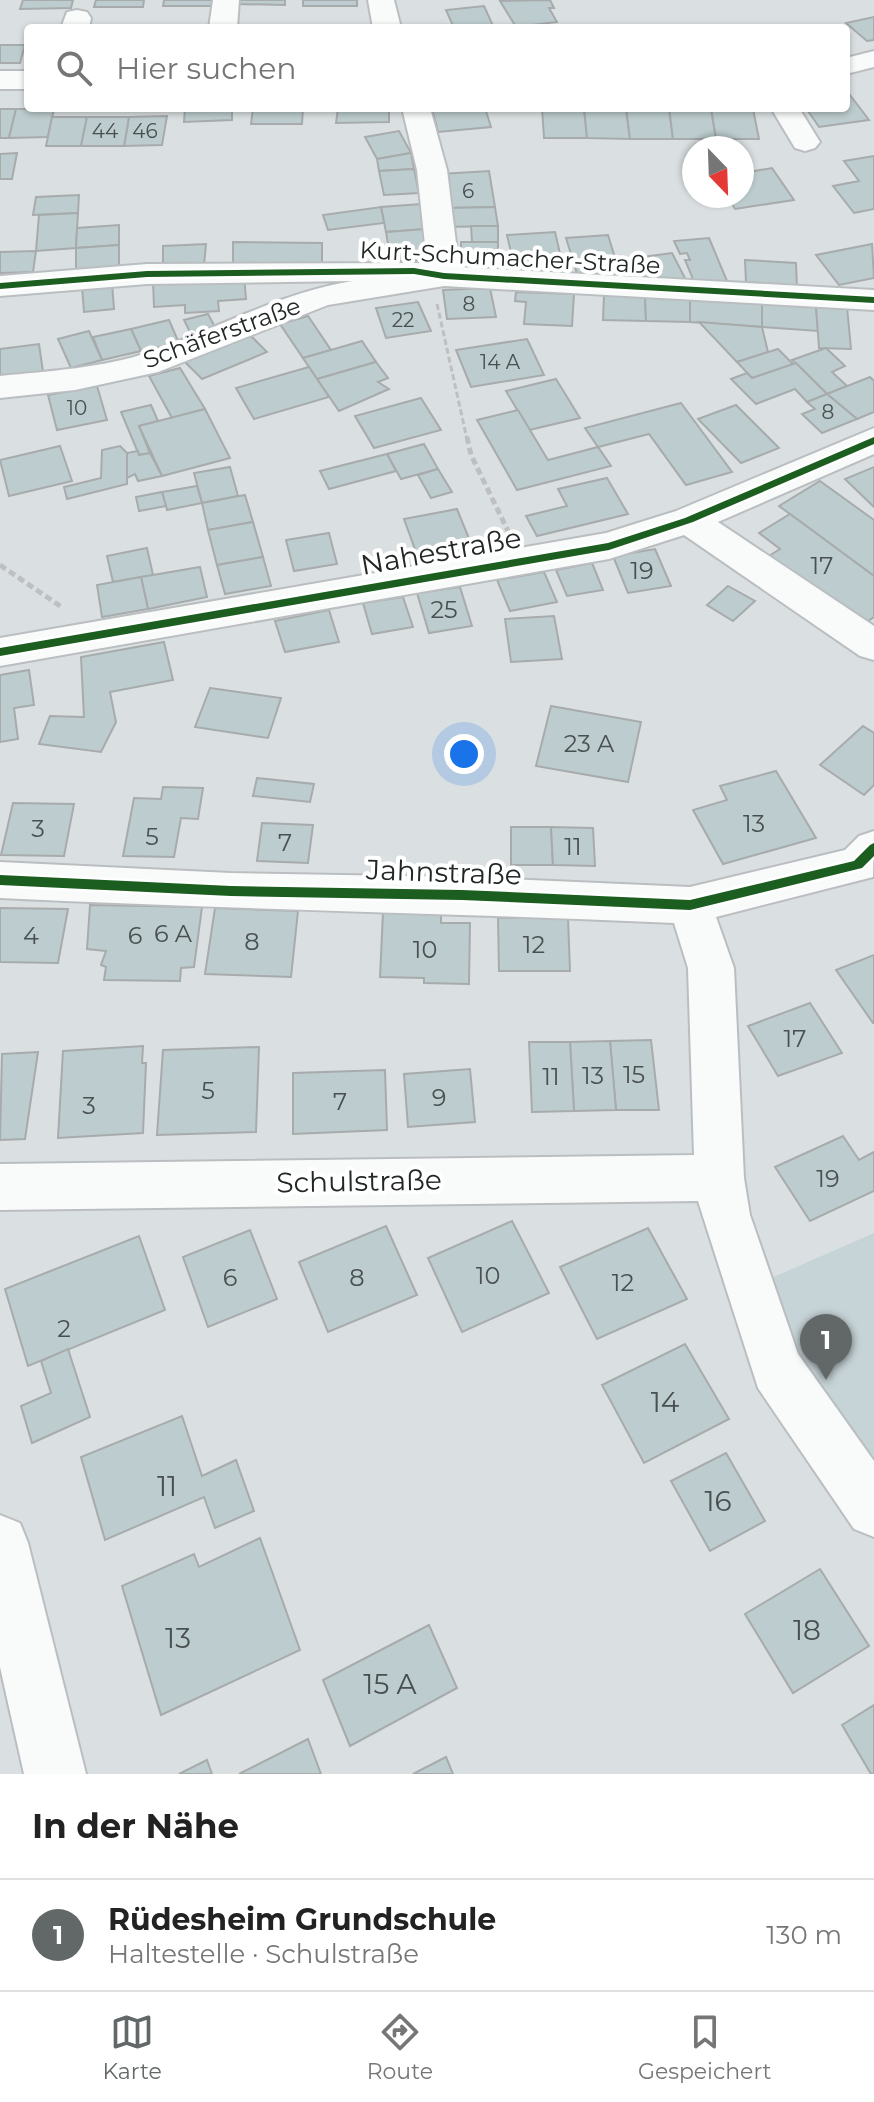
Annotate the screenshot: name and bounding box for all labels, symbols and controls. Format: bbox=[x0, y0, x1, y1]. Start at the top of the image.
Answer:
search box bbox=[24, 24, 850, 112]
icon: search bbox=[52, 46, 96, 90]
text: Hier suchen bbox=[116, 50, 297, 87]
house number: 44 bbox=[92, 119, 118, 143]
house number: 46 bbox=[132, 119, 158, 143]
north arrow bbox=[682, 136, 754, 208]
house number: 6 bbox=[462, 179, 474, 203]
street label: Kurt-Schumacher-Straße bbox=[359, 235, 661, 280]
street label: Schäferstraße bbox=[139, 291, 304, 374]
house number: 8 bbox=[463, 292, 475, 316]
house number: 22 bbox=[392, 308, 414, 332]
house number: 14 A bbox=[480, 350, 521, 374]
house number: 10 bbox=[67, 396, 87, 420]
house number: 8 bbox=[822, 400, 834, 424]
street label: Nahestraße bbox=[358, 520, 524, 582]
house number: 17 bbox=[811, 551, 833, 580]
house number: 19 bbox=[630, 556, 654, 585]
house number: 25 bbox=[430, 595, 458, 624]
house number: 23 A bbox=[564, 729, 615, 758]
your location bbox=[444, 734, 484, 774]
house number: 13 bbox=[743, 809, 765, 838]
house number: 3 bbox=[31, 814, 45, 843]
house number: 5 bbox=[145, 822, 159, 851]
house number: 7 bbox=[278, 828, 292, 857]
house number: 11 bbox=[564, 832, 582, 861]
street label: Jahnstraße bbox=[365, 852, 522, 892]
house number: 6 A bbox=[154, 919, 193, 948]
house number: 4 bbox=[23, 921, 39, 950]
house number: 6 bbox=[128, 921, 142, 950]
house number: 8 bbox=[244, 927, 260, 956]
house number: 12 bbox=[523, 930, 545, 959]
house number: 10 bbox=[413, 935, 437, 964]
house number: 17 bbox=[784, 1024, 806, 1053]
house number: 15 bbox=[623, 1060, 645, 1089]
house number: 13 bbox=[582, 1061, 604, 1090]
house number: 11 bbox=[542, 1062, 560, 1091]
house number: 5 bbox=[201, 1076, 215, 1105]
house number: 9 bbox=[432, 1083, 446, 1112]
house number: 7 bbox=[333, 1087, 347, 1116]
house number: 3 bbox=[82, 1091, 96, 1120]
street label: Schulstraße bbox=[276, 1163, 442, 1199]
house number: 19 bbox=[816, 1164, 840, 1193]
house number: 10 bbox=[476, 1261, 500, 1290]
house number: 6 bbox=[223, 1263, 237, 1292]
house number: 8 bbox=[349, 1263, 365, 1292]
house number: 12 bbox=[612, 1268, 634, 1297]
house number: 2 bbox=[57, 1314, 71, 1343]
pin: 1 bbox=[800, 1314, 852, 1380]
house number: 14 bbox=[651, 1385, 680, 1419]
house number: 11 bbox=[157, 1469, 177, 1503]
house number: 16 bbox=[704, 1484, 732, 1518]
house number: 18 bbox=[793, 1613, 821, 1647]
house number: 13 bbox=[165, 1621, 191, 1655]
house number: 15 A bbox=[363, 1667, 418, 1701]
text: In der Nähe bbox=[32, 1805, 239, 1847]
text: Rüdesheim Grundschule bbox=[108, 1901, 496, 1938]
text: 1 bbox=[53, 1919, 63, 1951]
text: 130 m bbox=[766, 1919, 842, 1951]
text: Haltestelle · Schulstraße bbox=[108, 1938, 419, 1970]
tab: Karte bbox=[102, 2010, 162, 2085]
tab: Route bbox=[367, 2010, 433, 2085]
tab: Gespeichert bbox=[638, 2010, 772, 2085]

